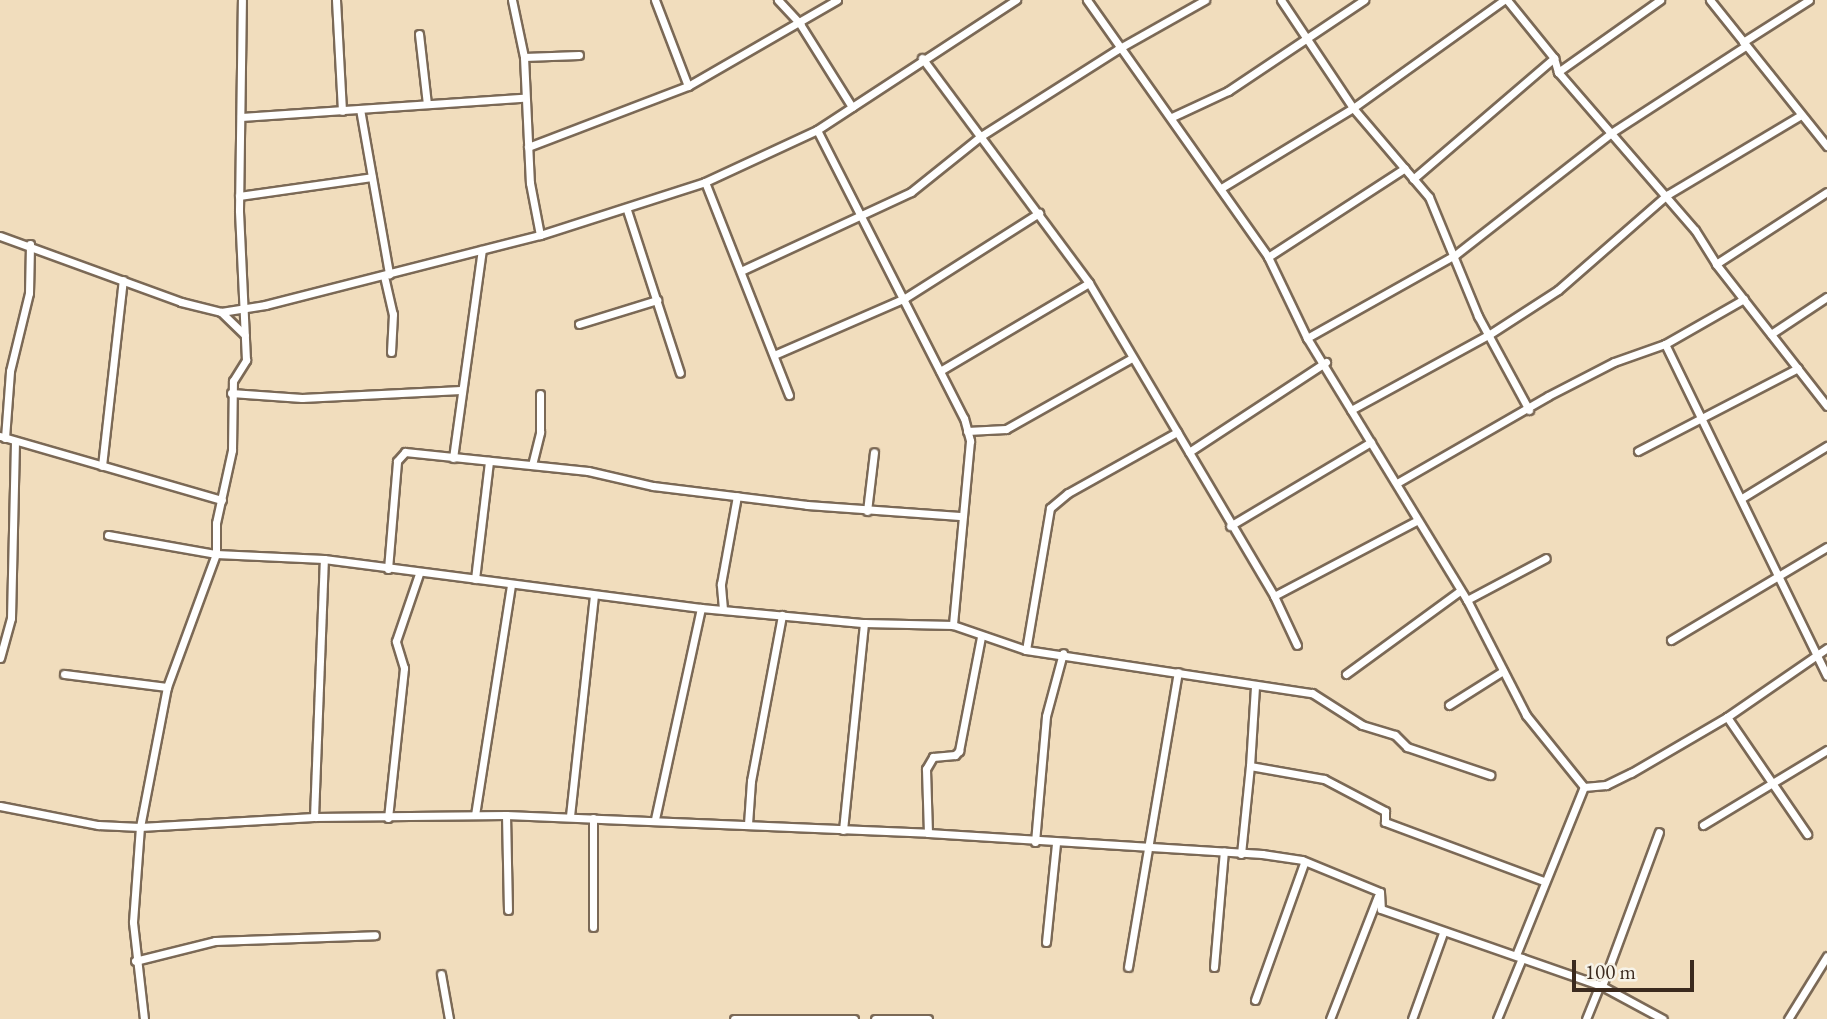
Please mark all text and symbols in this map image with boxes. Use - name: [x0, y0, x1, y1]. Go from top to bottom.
- scale bar: [1575, 946, 1698, 990]
- text: 100 m: [1585, 958, 1636, 985]

